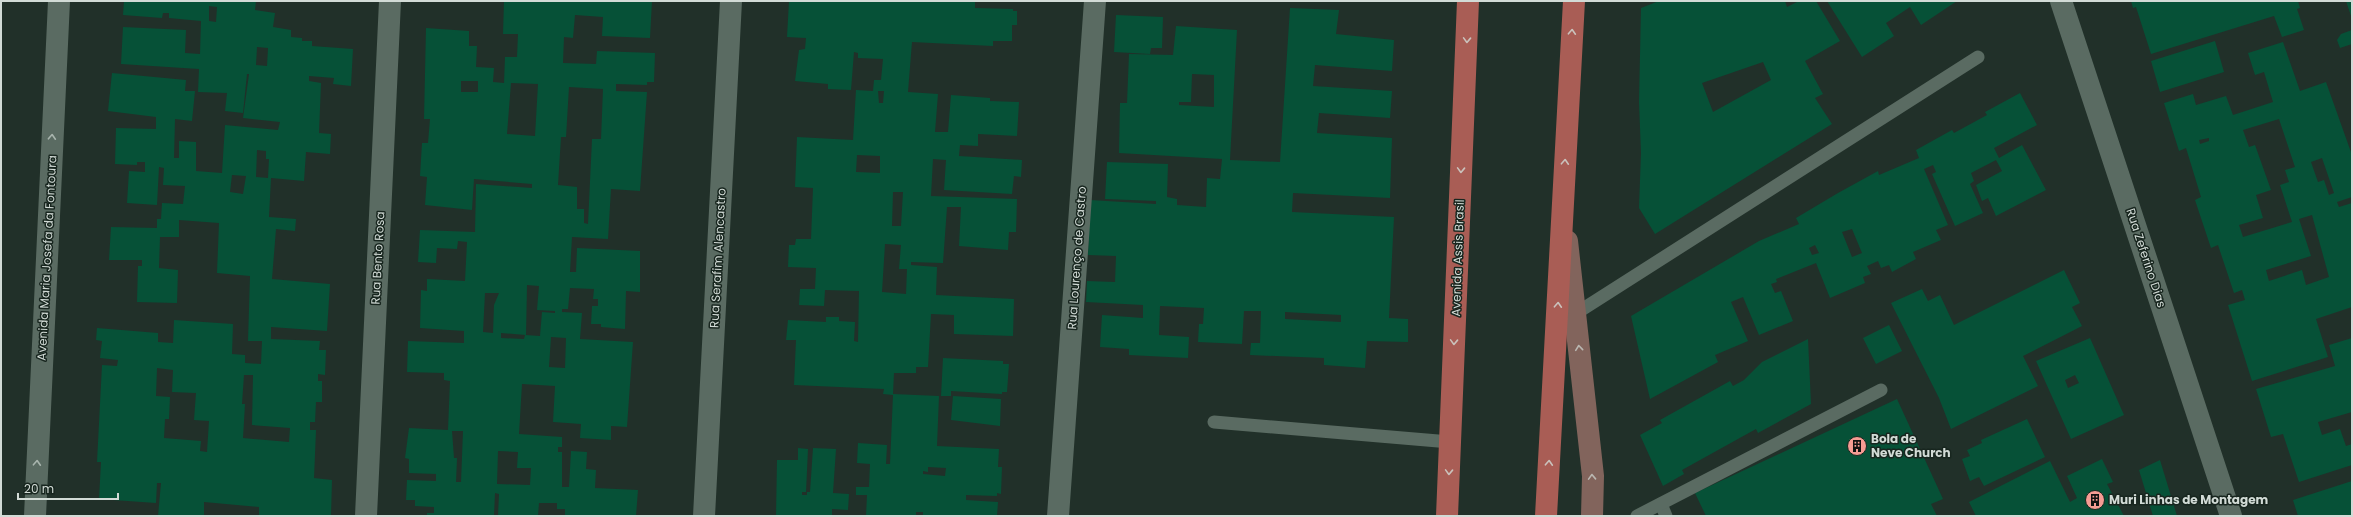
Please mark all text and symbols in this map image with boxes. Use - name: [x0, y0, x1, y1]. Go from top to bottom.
- one-way arrow: [1568, 29, 1577, 35]
- one-way arrow: [1462, 37, 1471, 43]
- one-way arrow: [48, 134, 57, 140]
- street label: Avenida Maria Josefa da Fontoura: [33, 155, 60, 361]
- one-way arrow: [1561, 159, 1570, 165]
- one-way arrow: [1457, 167, 1466, 173]
- street label: Rua Lourenço de Castro: [1063, 185, 1090, 330]
- street label: Rua Serafim Alencastro: [705, 187, 730, 328]
- street label: Avenida Assis Brasil: [1447, 199, 1468, 317]
- street label: Rua Zeferino Dias: [2122, 206, 2171, 310]
- street label: Rua Bento Rosa: [367, 211, 388, 305]
- one-way arrow: [1553, 302, 1562, 308]
- one-way arrow: [1450, 339, 1458, 345]
- one-way arrow: [1575, 345, 1584, 351]
- place label: Bola de Neve Church: [1871, 430, 1951, 461]
- building icon: Bola de Neve Church: [1846, 435, 1868, 457]
- one-way arrow: [33, 460, 41, 466]
- one-way arrow: [1545, 460, 1554, 466]
- one-way arrow: [1445, 469, 1453, 475]
- one-way arrow: [1588, 474, 1596, 480]
- scale bar: [18, 475, 118, 501]
- text: 20 m: [24, 480, 54, 497]
- building icon: Muri Linhas de Montagem: [2084, 489, 2106, 511]
- place label: Muri Linhas de Montagem: [2109, 491, 2269, 508]

